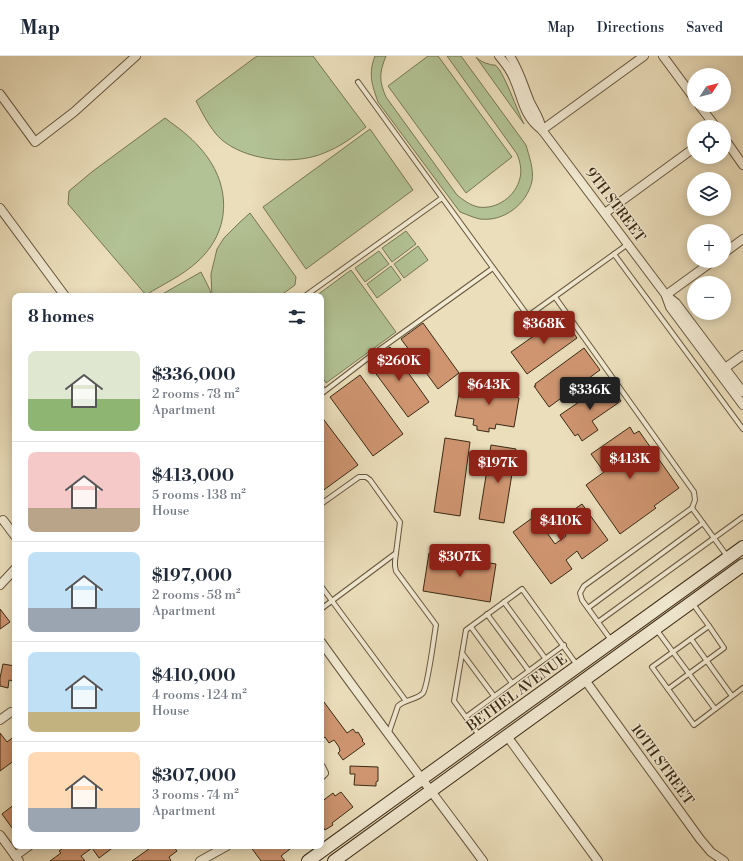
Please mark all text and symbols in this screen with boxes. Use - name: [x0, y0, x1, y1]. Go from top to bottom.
- text: Map: [20, 16, 60, 40]
- text: Map: [547, 19, 575, 37]
- text: Directions: [597, 19, 664, 37]
- text: Saved: [686, 19, 723, 37]
- north arrow: [687, 68, 731, 112]
- map controls: [687, 68, 731, 320]
- button: locate: [687, 120, 731, 164]
- street label: 9TH STREET: [581, 164, 649, 246]
- button: layers: [687, 172, 731, 216]
- button: +: [687, 224, 731, 268]
- button: −: [687, 276, 731, 320]
- text: 8 homes: [28, 306, 94, 328]
- icon: filters: [286, 306, 308, 328]
- pin: $368K: [516, 311, 572, 345]
- text: $368K: [523, 316, 565, 332]
- pin: $260K: [371, 348, 427, 382]
- text: $260K: [377, 353, 421, 369]
- text: $336,000: [152, 364, 236, 386]
- icon: home: [60, 367, 108, 415]
- pin: $643K: [461, 372, 517, 406]
- text: $643K: [467, 377, 511, 393]
- pin: $336K: [562, 377, 618, 411]
- text: $336K: [569, 382, 611, 398]
- text: 2 rooms · 78 m²: [152, 386, 240, 402]
- text: Apartment: [152, 402, 216, 418]
- pin: $413K: [602, 446, 658, 480]
- pin: $197K: [470, 450, 526, 484]
- text: $413K: [610, 451, 650, 467]
- text: $197K: [478, 455, 518, 471]
- text: $413,000: [152, 465, 234, 487]
- icon: home: [60, 468, 108, 516]
- text: 5 rooms · 138 m²: [152, 487, 246, 503]
- text: House: [152, 503, 189, 519]
- pin: $410K: [533, 508, 589, 542]
- text: $410K: [540, 513, 582, 529]
- pin: $307K: [432, 544, 488, 578]
- text: $307K: [438, 549, 482, 565]
- text: $197,000: [152, 565, 232, 587]
- icon: home: [60, 568, 108, 616]
- text: 2 rooms · 58 m²: [152, 587, 241, 603]
- text: Apartment: [152, 603, 216, 619]
- street label: BETHEL AVENUE: [462, 650, 571, 736]
- text: $410,000: [152, 665, 236, 687]
- icon: home: [60, 668, 108, 716]
- text: 4 rooms · 124 m²: [152, 687, 247, 703]
- text: House: [152, 703, 189, 719]
- street label: 10TH STREET: [627, 721, 697, 809]
- text: $307,000: [152, 765, 236, 787]
- icon: home: [60, 768, 108, 816]
- text: 3 rooms · 74 m²: [152, 787, 239, 803]
- text: Apartment: [152, 803, 216, 819]

